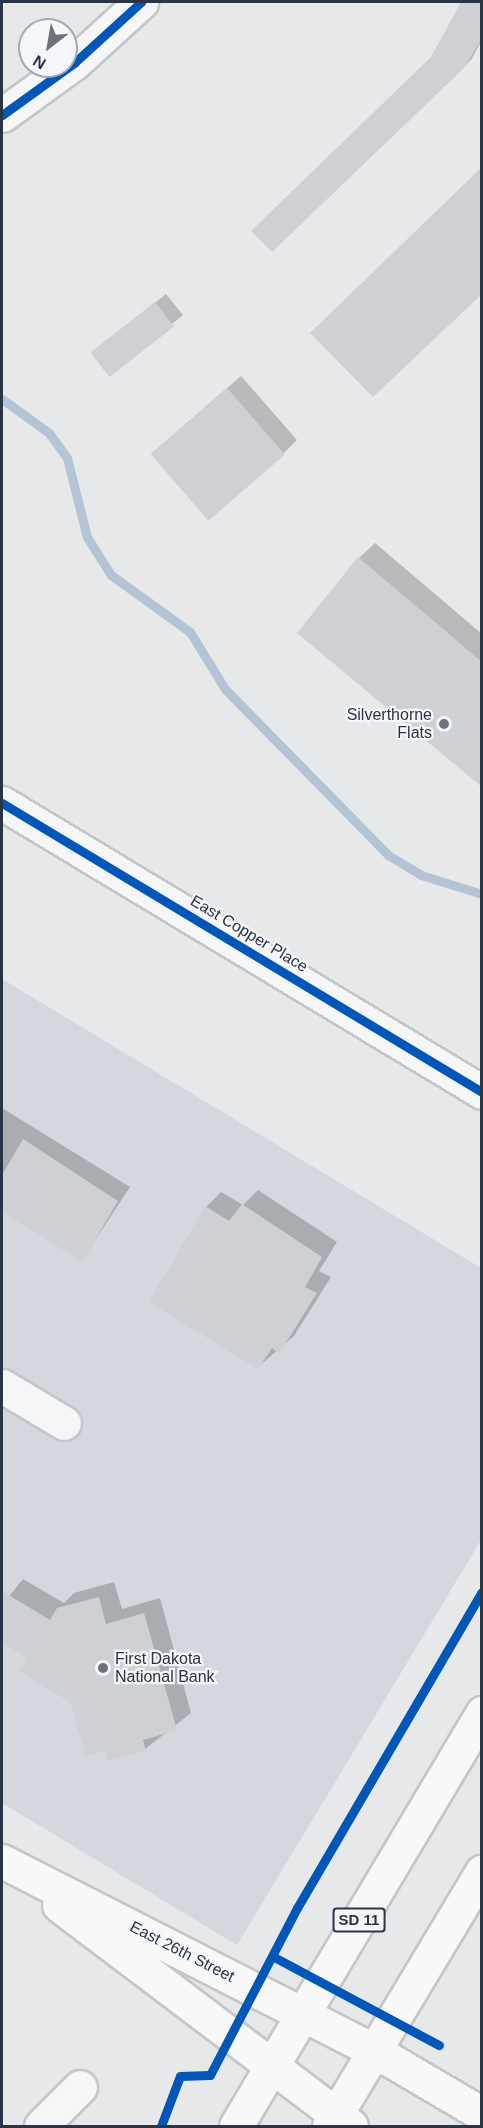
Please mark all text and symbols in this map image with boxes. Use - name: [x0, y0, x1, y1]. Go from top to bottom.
- north arrow: [18, 18, 78, 78]
- text: N: [30, 52, 49, 72]
- place label: Silverthorne Flats: [347, 705, 432, 743]
- marker: Silverthorne Flats: [437, 717, 451, 731]
- street label: East Copper Place: [187, 891, 311, 977]
- place label: First Dakota National Bank: [115, 1649, 215, 1687]
- marker: First Dakota National Bank: [96, 1661, 110, 1675]
- road number: SD 11: [332, 1908, 386, 1932]
- street label: East 26th Street: [127, 1917, 237, 1987]

